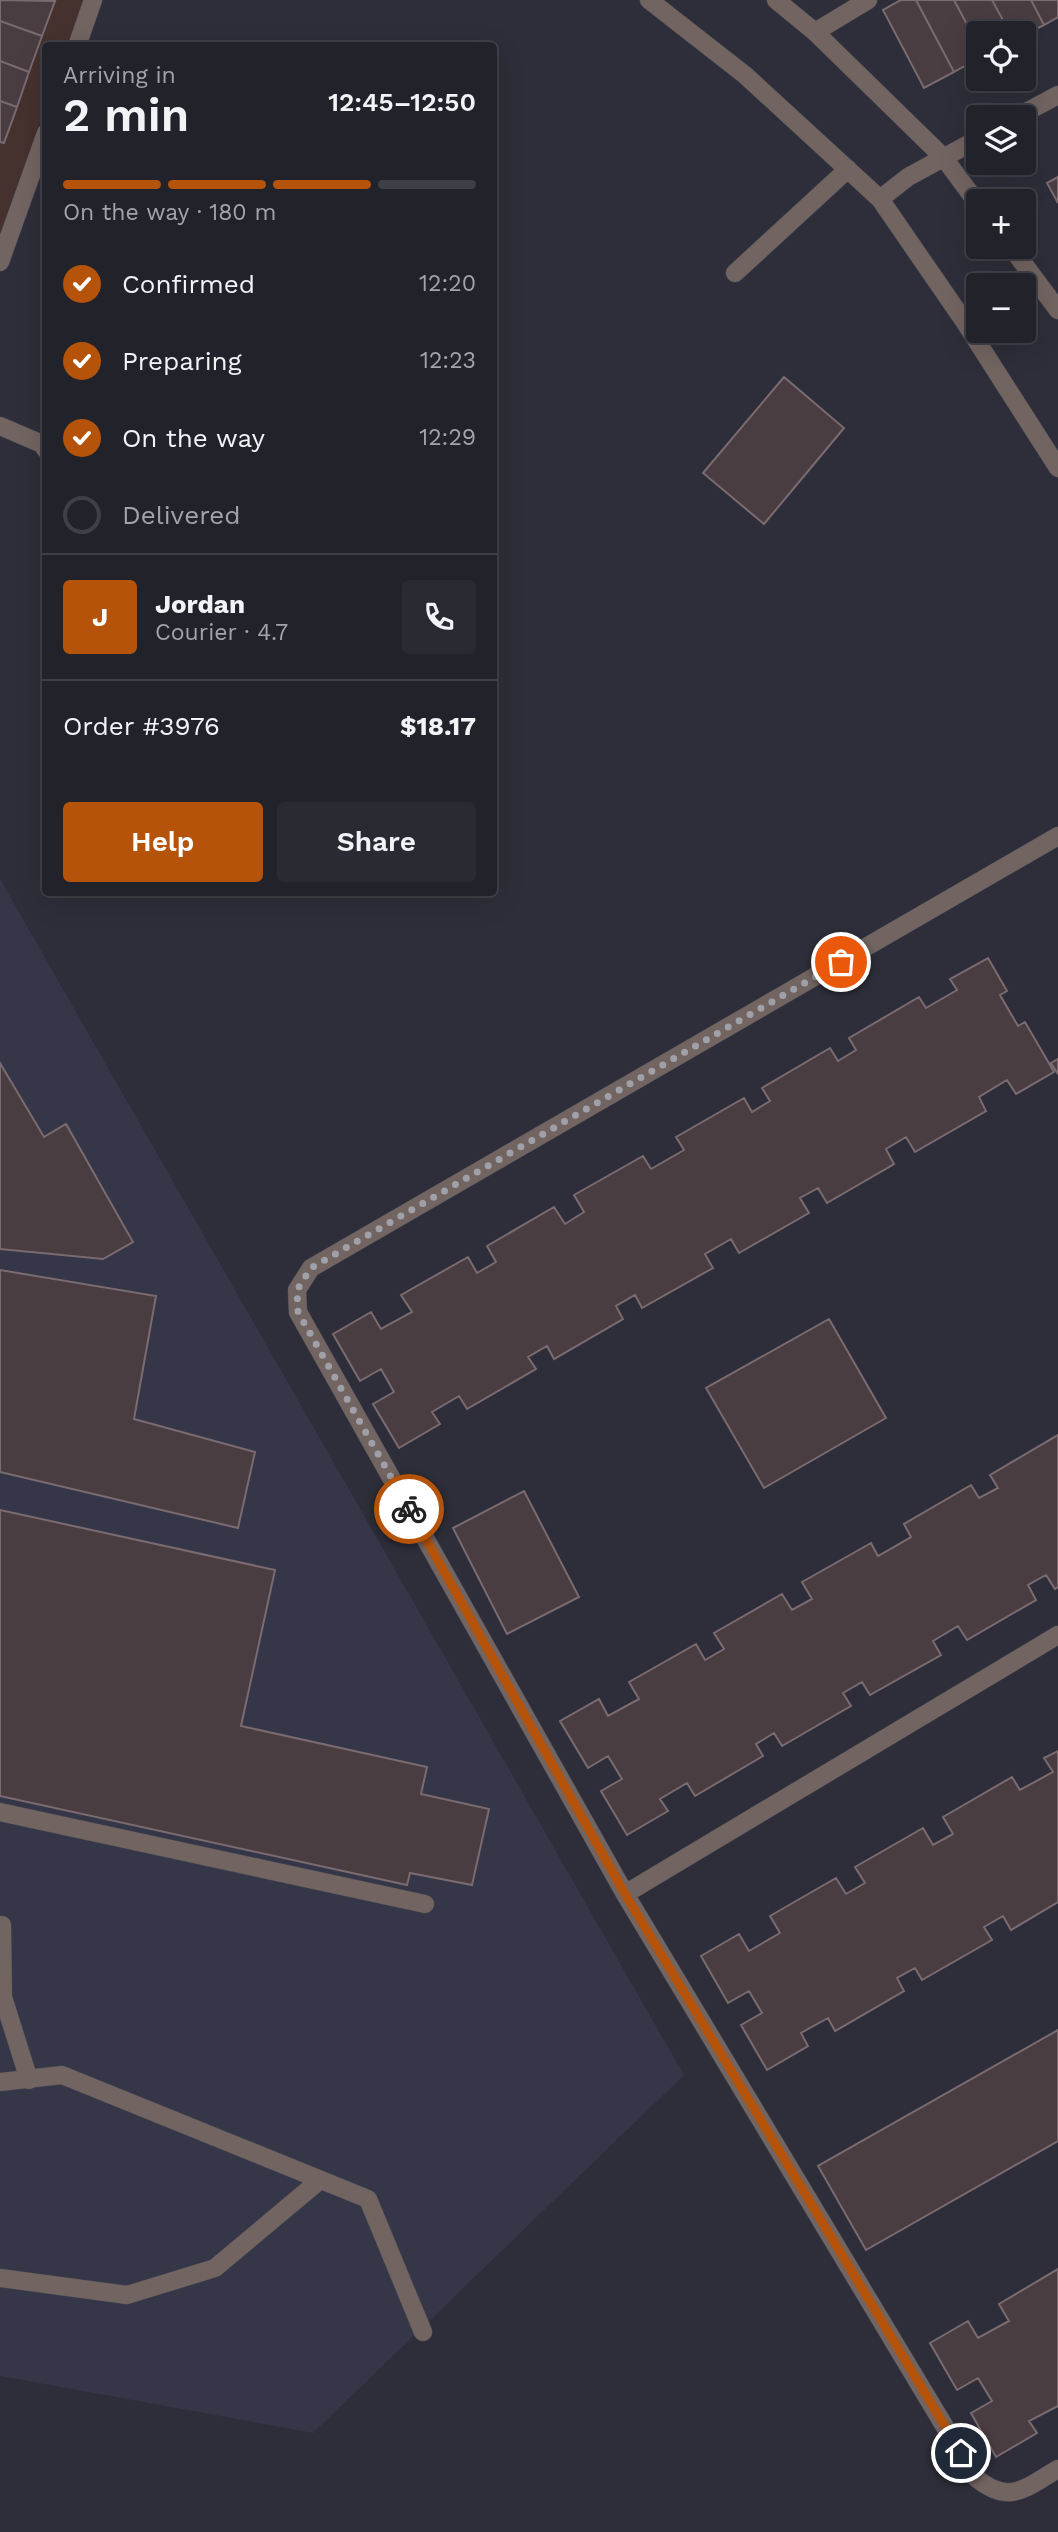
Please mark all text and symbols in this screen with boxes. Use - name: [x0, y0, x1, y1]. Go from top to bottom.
- map controls: [966, 21, 1036, 343]
- button: locate: [966, 21, 1036, 91]
- text: Arriving in: [63, 62, 176, 89]
- text: 12:45–12:50: [328, 87, 476, 117]
- text: 2 min: [63, 88, 189, 142]
- button: layers: [966, 105, 1036, 175]
- button: +: [966, 189, 1036, 259]
- text: On the way · 180 m: [63, 199, 276, 226]
- icon: check: [63, 265, 101, 303]
- text: Confirmed: [122, 269, 255, 299]
- text: 12:20: [419, 270, 476, 297]
- button: −: [966, 273, 1036, 343]
- icon: check: [63, 342, 101, 380]
- text: Preparing: [122, 346, 242, 376]
- text: 12:23: [420, 347, 476, 374]
- icon: check: [63, 419, 101, 457]
- text: On the way: [122, 423, 265, 453]
- text: 12:29: [419, 424, 476, 451]
- text: Delivered: [122, 500, 241, 530]
- button: phone: [402, 580, 476, 654]
- text: Jordan: [155, 589, 245, 619]
- text: J: [92, 602, 108, 632]
- text: Courier · 4.7: [155, 619, 288, 646]
- text: Order #3976: [63, 711, 220, 741]
- text: $18.17: [400, 711, 476, 741]
- button: Help: [63, 802, 263, 882]
- button: Share: [277, 802, 476, 882]
- pin: [811, 932, 871, 992]
- icon: bag: [822, 943, 860, 981]
- courier: [374, 1474, 444, 1544]
- icon: bike: [390, 1490, 428, 1528]
- pin: [931, 2423, 991, 2483]
- icon: home: [942, 2434, 980, 2472]

